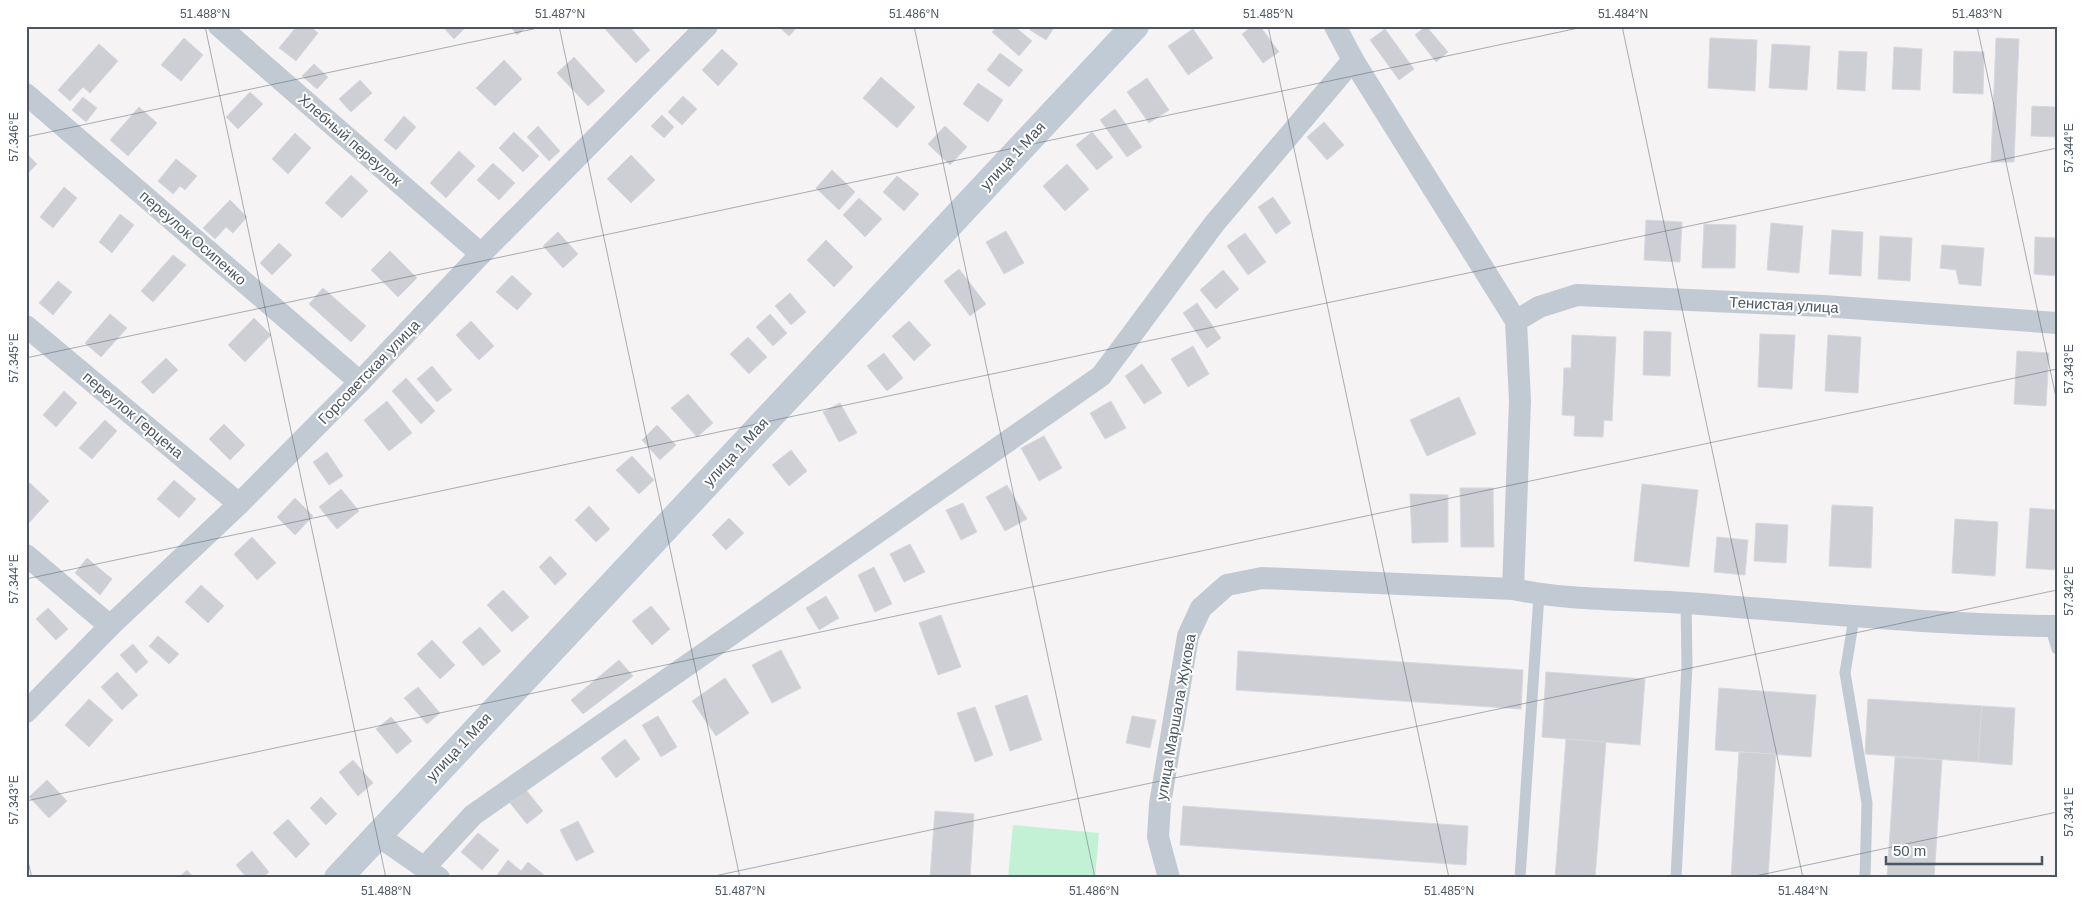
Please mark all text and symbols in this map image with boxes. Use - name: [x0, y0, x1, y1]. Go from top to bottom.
- text: 51.488°N: [180, 7, 230, 21]
- text: 51.487°N: [535, 7, 585, 21]
- text: 51.486°N: [889, 7, 939, 21]
- text: 51.485°N: [1243, 7, 1293, 21]
- text: 51.484°N: [1598, 7, 1648, 21]
- text: 51.483°N: [1952, 7, 2002, 21]
- street label: Хлебный переулок: [295, 90, 406, 189]
- text: 57.346°E: [7, 112, 21, 162]
- street label: улица 1 Мая: [977, 118, 1049, 193]
- text: 57.344°E: [2062, 123, 2076, 173]
- street label: переулок Осипенко: [137, 187, 250, 288]
- street label: Тенистая улица: [1729, 293, 1840, 316]
- street label: Горсоветская улица: [314, 315, 423, 427]
- text: 57.345°E: [7, 333, 21, 383]
- text: 57.343°E: [2062, 344, 2076, 394]
- street label: переулок Герцена: [80, 368, 187, 462]
- street label: улица 1 Мая: [700, 414, 772, 489]
- text: 57.344°E: [7, 554, 21, 604]
- text: 57.342°E: [2062, 566, 2076, 616]
- street label: улица Маршала Жукова: [1152, 632, 1199, 802]
- street label: улица 1 Мая: [423, 709, 495, 784]
- text: 57.343°E: [7, 775, 21, 825]
- text: 57.341°E: [2062, 787, 2076, 837]
- scale bar: [1886, 834, 2042, 866]
- text: 50 m: [1893, 842, 1926, 859]
- text: 51.488°N: [361, 884, 411, 898]
- text: 51.487°N: [715, 884, 765, 898]
- text: 51.486°N: [1069, 884, 1119, 898]
- text: 51.485°N: [1424, 884, 1474, 898]
- text: 51.484°N: [1778, 884, 1828, 898]

